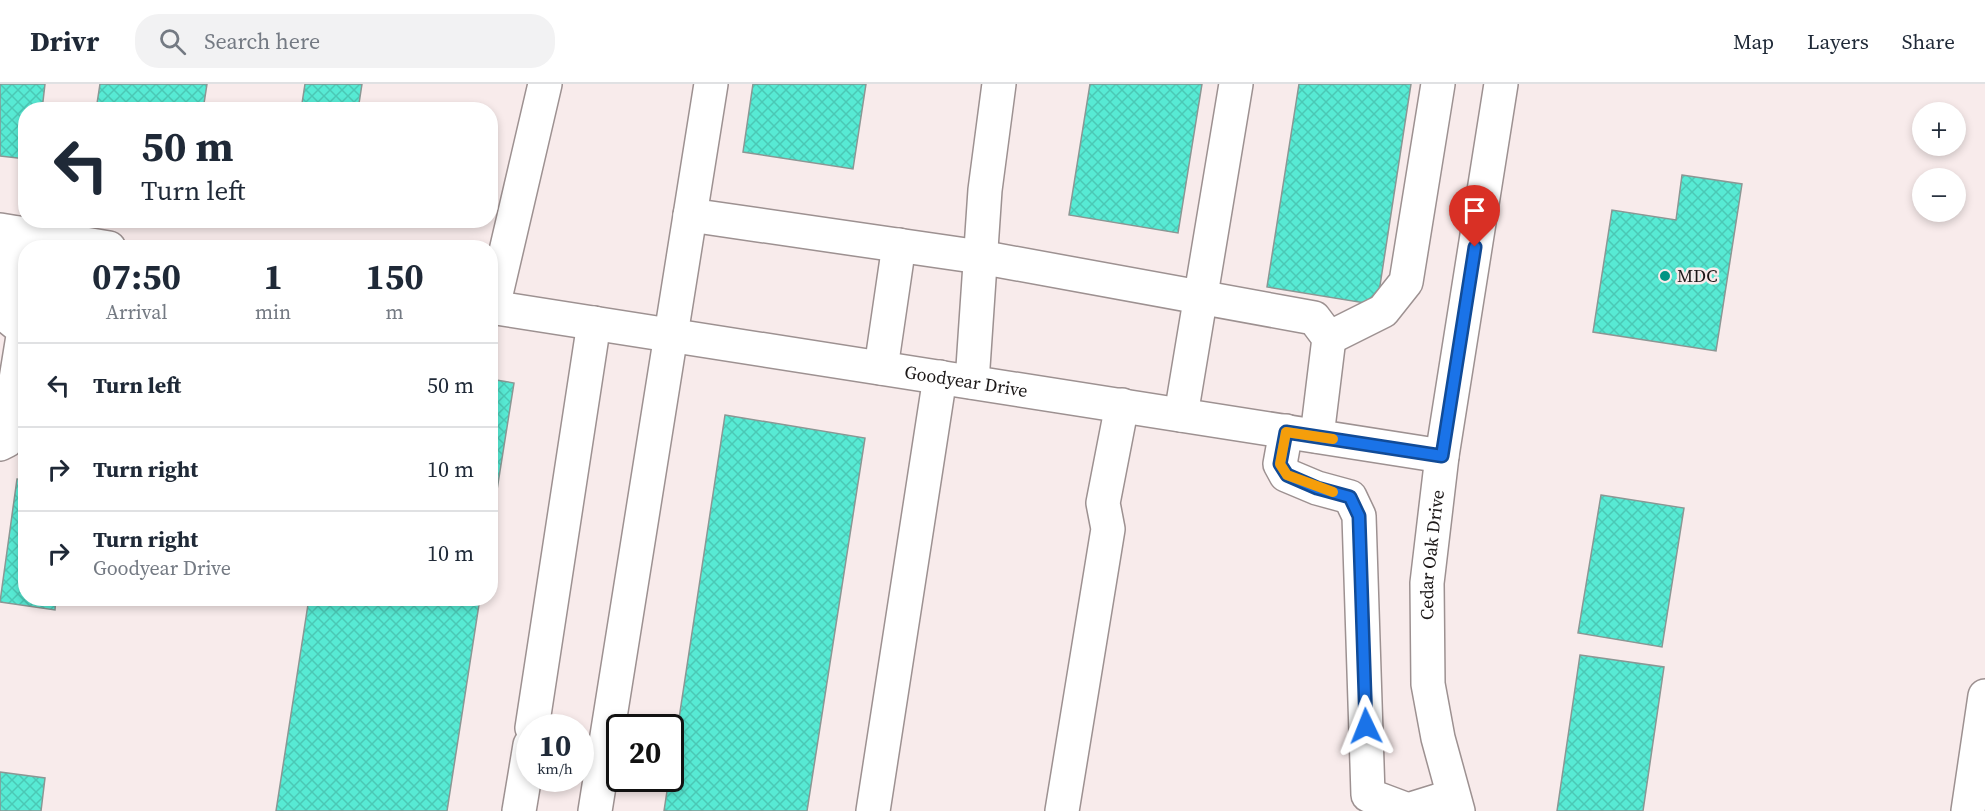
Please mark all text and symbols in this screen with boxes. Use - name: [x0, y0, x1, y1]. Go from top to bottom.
- search box: [135, 14, 555, 68]
- text: Drivr: [30, 22, 99, 60]
- icon: search: [156, 25, 189, 58]
- text: Search here: [204, 26, 320, 56]
- text: Map: [1733, 27, 1774, 56]
- text: Layers: [1807, 27, 1869, 56]
- text: Share: [1902, 27, 1955, 56]
- map controls: [1912, 102, 1966, 222]
- button: +: [1912, 102, 1966, 156]
- text: 50 m: [141, 117, 234, 175]
- icon: left: [42, 126, 120, 204]
- button: −: [1912, 168, 1966, 222]
- text: Turn left: [141, 172, 245, 209]
- pin: [1449, 185, 1500, 247]
- icon: arrive: [1458, 194, 1491, 227]
- text: 07:50: [92, 252, 181, 301]
- text: 1: [263, 252, 283, 301]
- text: 150: [365, 252, 424, 301]
- place label: MDC: [1677, 263, 1718, 288]
- marker: MDC: [1658, 269, 1672, 283]
- text: Arrival: [106, 298, 167, 326]
- text: min: [255, 298, 291, 326]
- text: m: [386, 298, 404, 326]
- street label: Goodyear Drive: [903, 359, 1030, 403]
- icon: left: [42, 369, 75, 402]
- text: Turn left: [93, 370, 181, 400]
- text: 50 m: [427, 370, 474, 400]
- icon: right: [42, 453, 75, 486]
- text: Turn right: [93, 454, 198, 484]
- text: 10 m: [427, 454, 474, 484]
- street label: Cedar Oak Drive: [1414, 488, 1450, 620]
- text: Turn right: [93, 524, 198, 554]
- icon: right: [42, 537, 75, 570]
- text: 10 m: [427, 538, 474, 568]
- text: Goodyear Drive: [93, 554, 231, 582]
- position arrow: [1334, 694, 1398, 758]
- speed limit sign: 20: [606, 714, 684, 792]
- text: 10: [539, 725, 571, 766]
- text: km/h: [537, 758, 573, 779]

